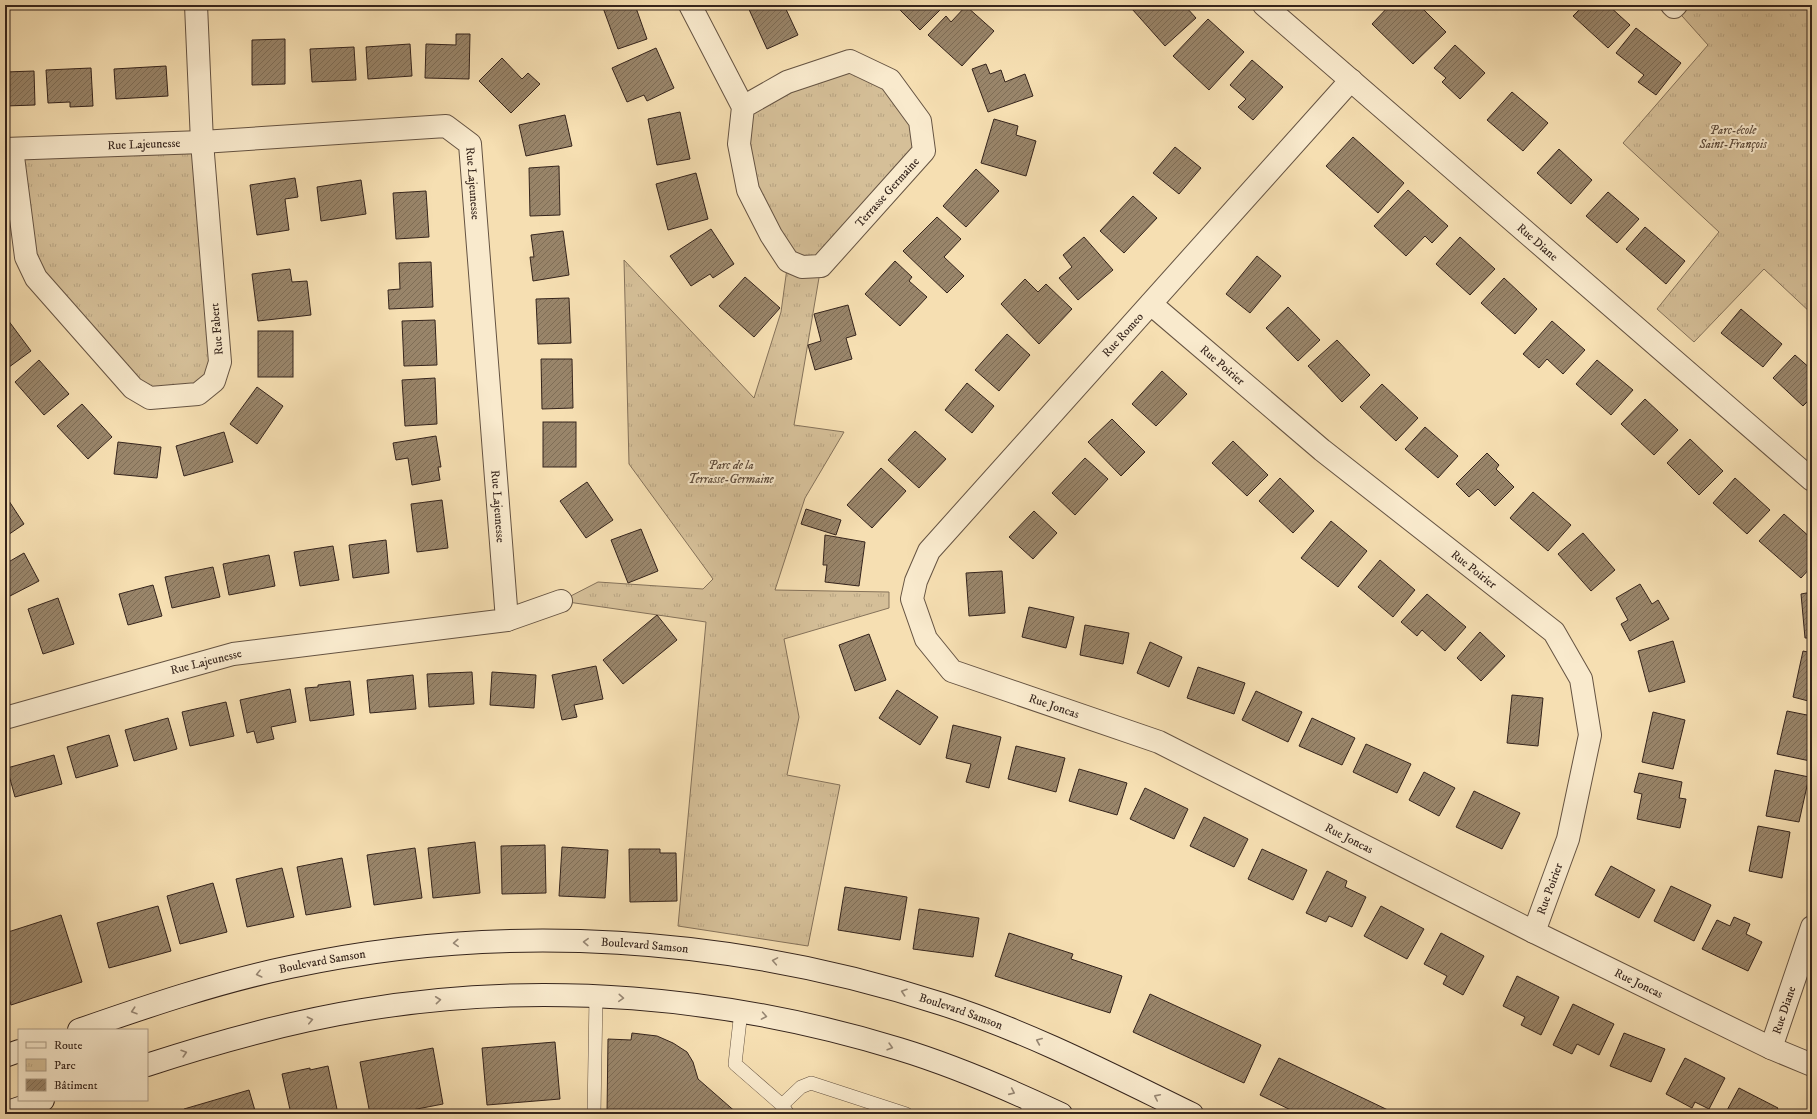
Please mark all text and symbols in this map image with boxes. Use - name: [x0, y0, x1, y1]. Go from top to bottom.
- park label: Parc-école Saint-François: [1698, 123, 1767, 152]
- street label: Rue Lajeunesse: [107, 135, 181, 153]
- street label: Rue Lajeunesse: [463, 146, 483, 220]
- street label: Terrasse Germaine: [852, 154, 922, 230]
- street label: Rue Diane: [1514, 220, 1561, 264]
- street label: Rue Fabert: [207, 302, 227, 356]
- street label: Rue Romeo: [1099, 309, 1147, 360]
- street label: Rue Poirier: [1197, 342, 1248, 389]
- park label: Parc de la Terrasse-Germaine: [688, 458, 775, 487]
- street label: Rue Lajeunesse: [488, 469, 508, 543]
- street label: Rue Poirier: [1448, 547, 1500, 592]
- street label: Rue Lajeunesse: [169, 646, 243, 678]
- street label: Rue Joncas: [1027, 690, 1081, 722]
- street label: Rue Joncas: [1322, 820, 1376, 857]
- street label: Rue Poirier: [1534, 861, 1566, 917]
- street label: Boulevard Samson: [601, 934, 690, 956]
- one-way arrow: [583, 937, 589, 946]
- one-way arrow: [453, 938, 459, 947]
- street label: Boulevard Samson: [277, 946, 367, 977]
- one-way arrow: [772, 957, 778, 966]
- street label: Rue Joncas: [1612, 965, 1666, 1001]
- one-way arrow: [256, 969, 263, 978]
- street label: Rue Diane: [1769, 984, 1799, 1036]
- one-way arrow: [901, 988, 908, 997]
- street label: Boulevard Samson: [917, 990, 1006, 1033]
- one-way arrow: [618, 994, 624, 1003]
- one-way arrow: [435, 996, 441, 1005]
- one-way arrow: [131, 1006, 138, 1014]
- one-way arrow: [761, 1011, 767, 1019]
- one-way arrow: [307, 1016, 313, 1024]
- legend: [18, 1029, 148, 1101]
- text: Route: [54, 1038, 82, 1053]
- one-way arrow: [1036, 1038, 1043, 1046]
- one-way arrow: [887, 1042, 894, 1050]
- one-way arrow: [180, 1049, 187, 1058]
- text: Parc: [54, 1058, 76, 1073]
- text: Bâtiment: [54, 1078, 98, 1093]
- one-way arrow: [1008, 1087, 1015, 1095]
- one-way arrow: [1153, 1094, 1161, 1102]

